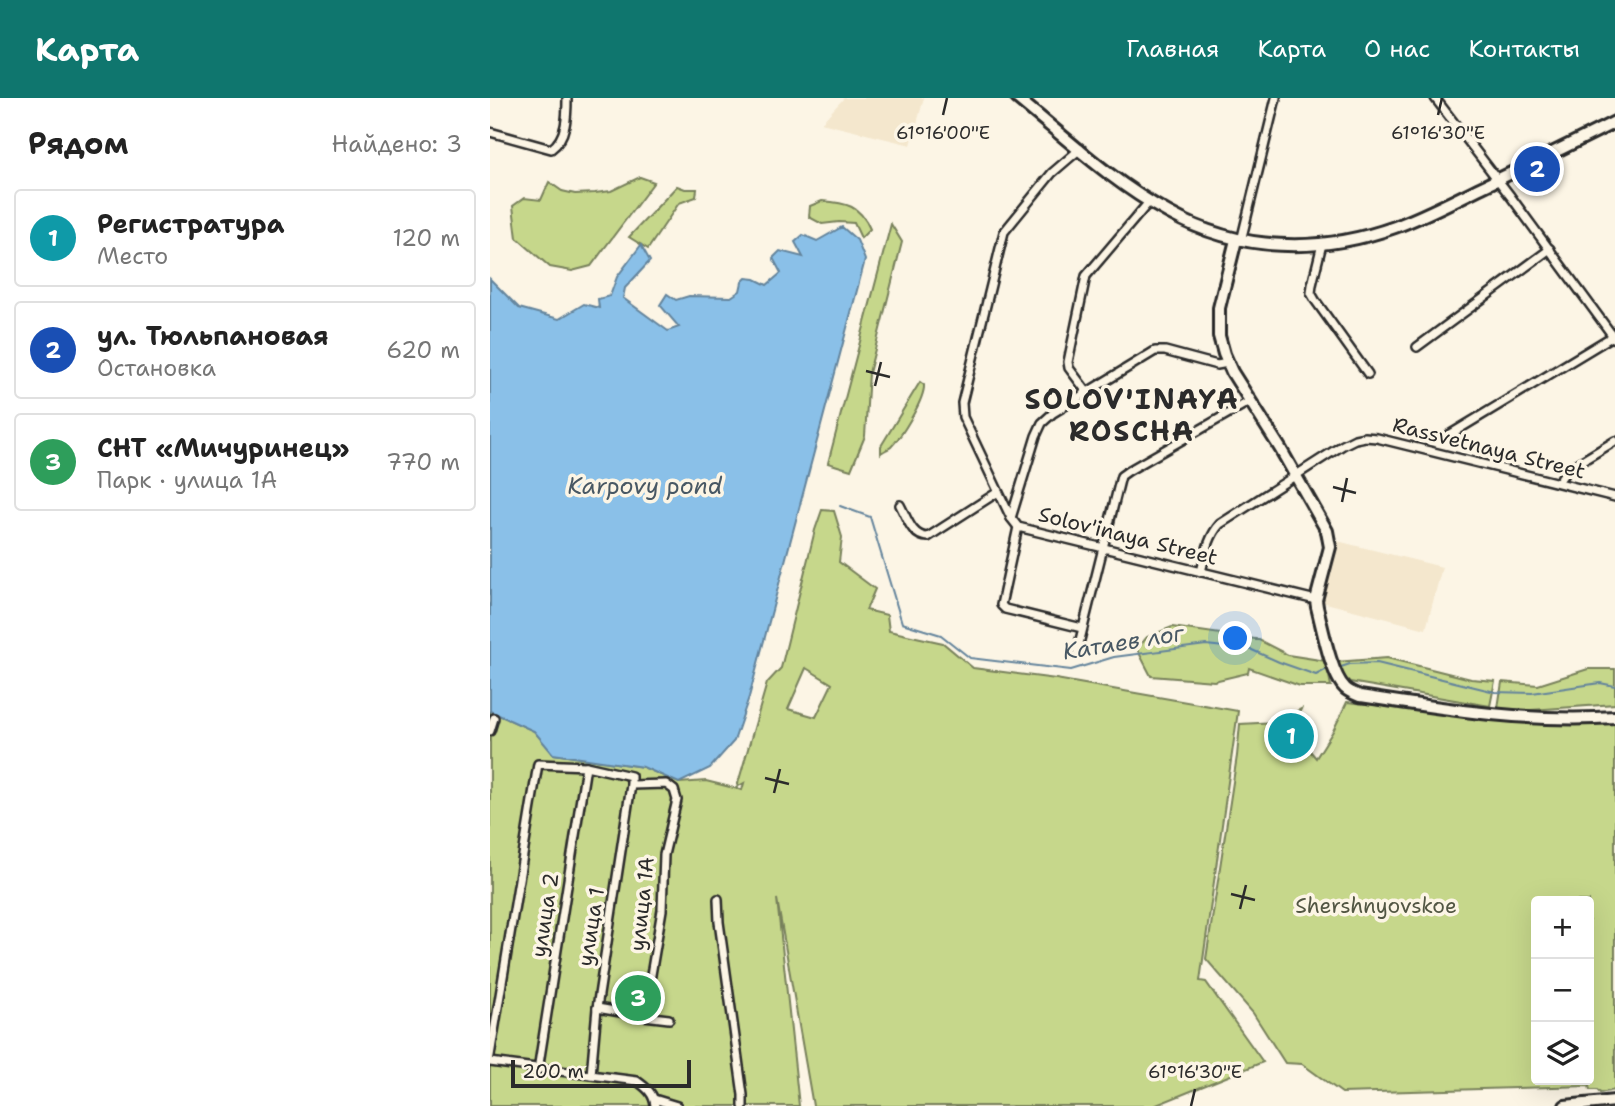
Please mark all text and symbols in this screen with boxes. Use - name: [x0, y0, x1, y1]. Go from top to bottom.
- text: Карта: [35, 27, 139, 72]
- text: Главная: [1126, 33, 1219, 65]
- text: Карта: [1257, 33, 1326, 65]
- text: О нас: [1364, 33, 1430, 65]
- text: Контакты: [1468, 33, 1580, 65]
- text: 61°16'00"E: [896, 121, 990, 145]
- text: 61°16'30"E: [1391, 121, 1485, 145]
- text: Рядом: [28, 123, 128, 164]
- text: Найдено: 3: [332, 129, 462, 159]
- pin: 2: [1514, 143, 1560, 195]
- text: Регистратура: [97, 206, 285, 241]
- text: 1: [48, 223, 58, 253]
- text: 120 m: [392, 223, 460, 253]
- text: Место: [97, 241, 168, 271]
- text: ул. Тюльпановая: [97, 318, 329, 353]
- text: 2: [45, 335, 61, 365]
- text: 620 m: [386, 335, 460, 365]
- text: Остановка: [97, 353, 216, 383]
- district label: SOLOV'INAYA ROSCHA: [1024, 380, 1240, 450]
- street label: Rassvetnaya Street: [1390, 411, 1588, 485]
- text: СНТ «Мичуринец»: [97, 430, 350, 465]
- text: 3: [45, 447, 61, 477]
- text: 770 m: [386, 447, 460, 477]
- text: Парк · улица 1А: [97, 465, 277, 495]
- water label: Karpovy pond: [568, 471, 723, 501]
- street label: Solov'inaya Street: [1036, 500, 1220, 572]
- water label: Катаев лог: [1060, 617, 1187, 666]
- your location: [1218, 621, 1252, 655]
- pin: 1: [1268, 710, 1314, 762]
- street label: улица 1А: [623, 856, 661, 952]
- street label: улица 2: [525, 871, 565, 959]
- street label: улица 1: [571, 886, 611, 968]
- park label: Shershnyovskoe: [1295, 892, 1457, 920]
- map controls: [1531, 896, 1594, 1085]
- button: +: [1531, 896, 1594, 959]
- button: −: [1531, 959, 1594, 1022]
- pin: 3: [615, 972, 661, 1024]
- button: layers: [1531, 1022, 1594, 1085]
- scale bar: [511, 1057, 691, 1089]
- text: 200 m: [522, 1059, 584, 1084]
- text: 61°16'30"E: [1148, 1060, 1242, 1084]

